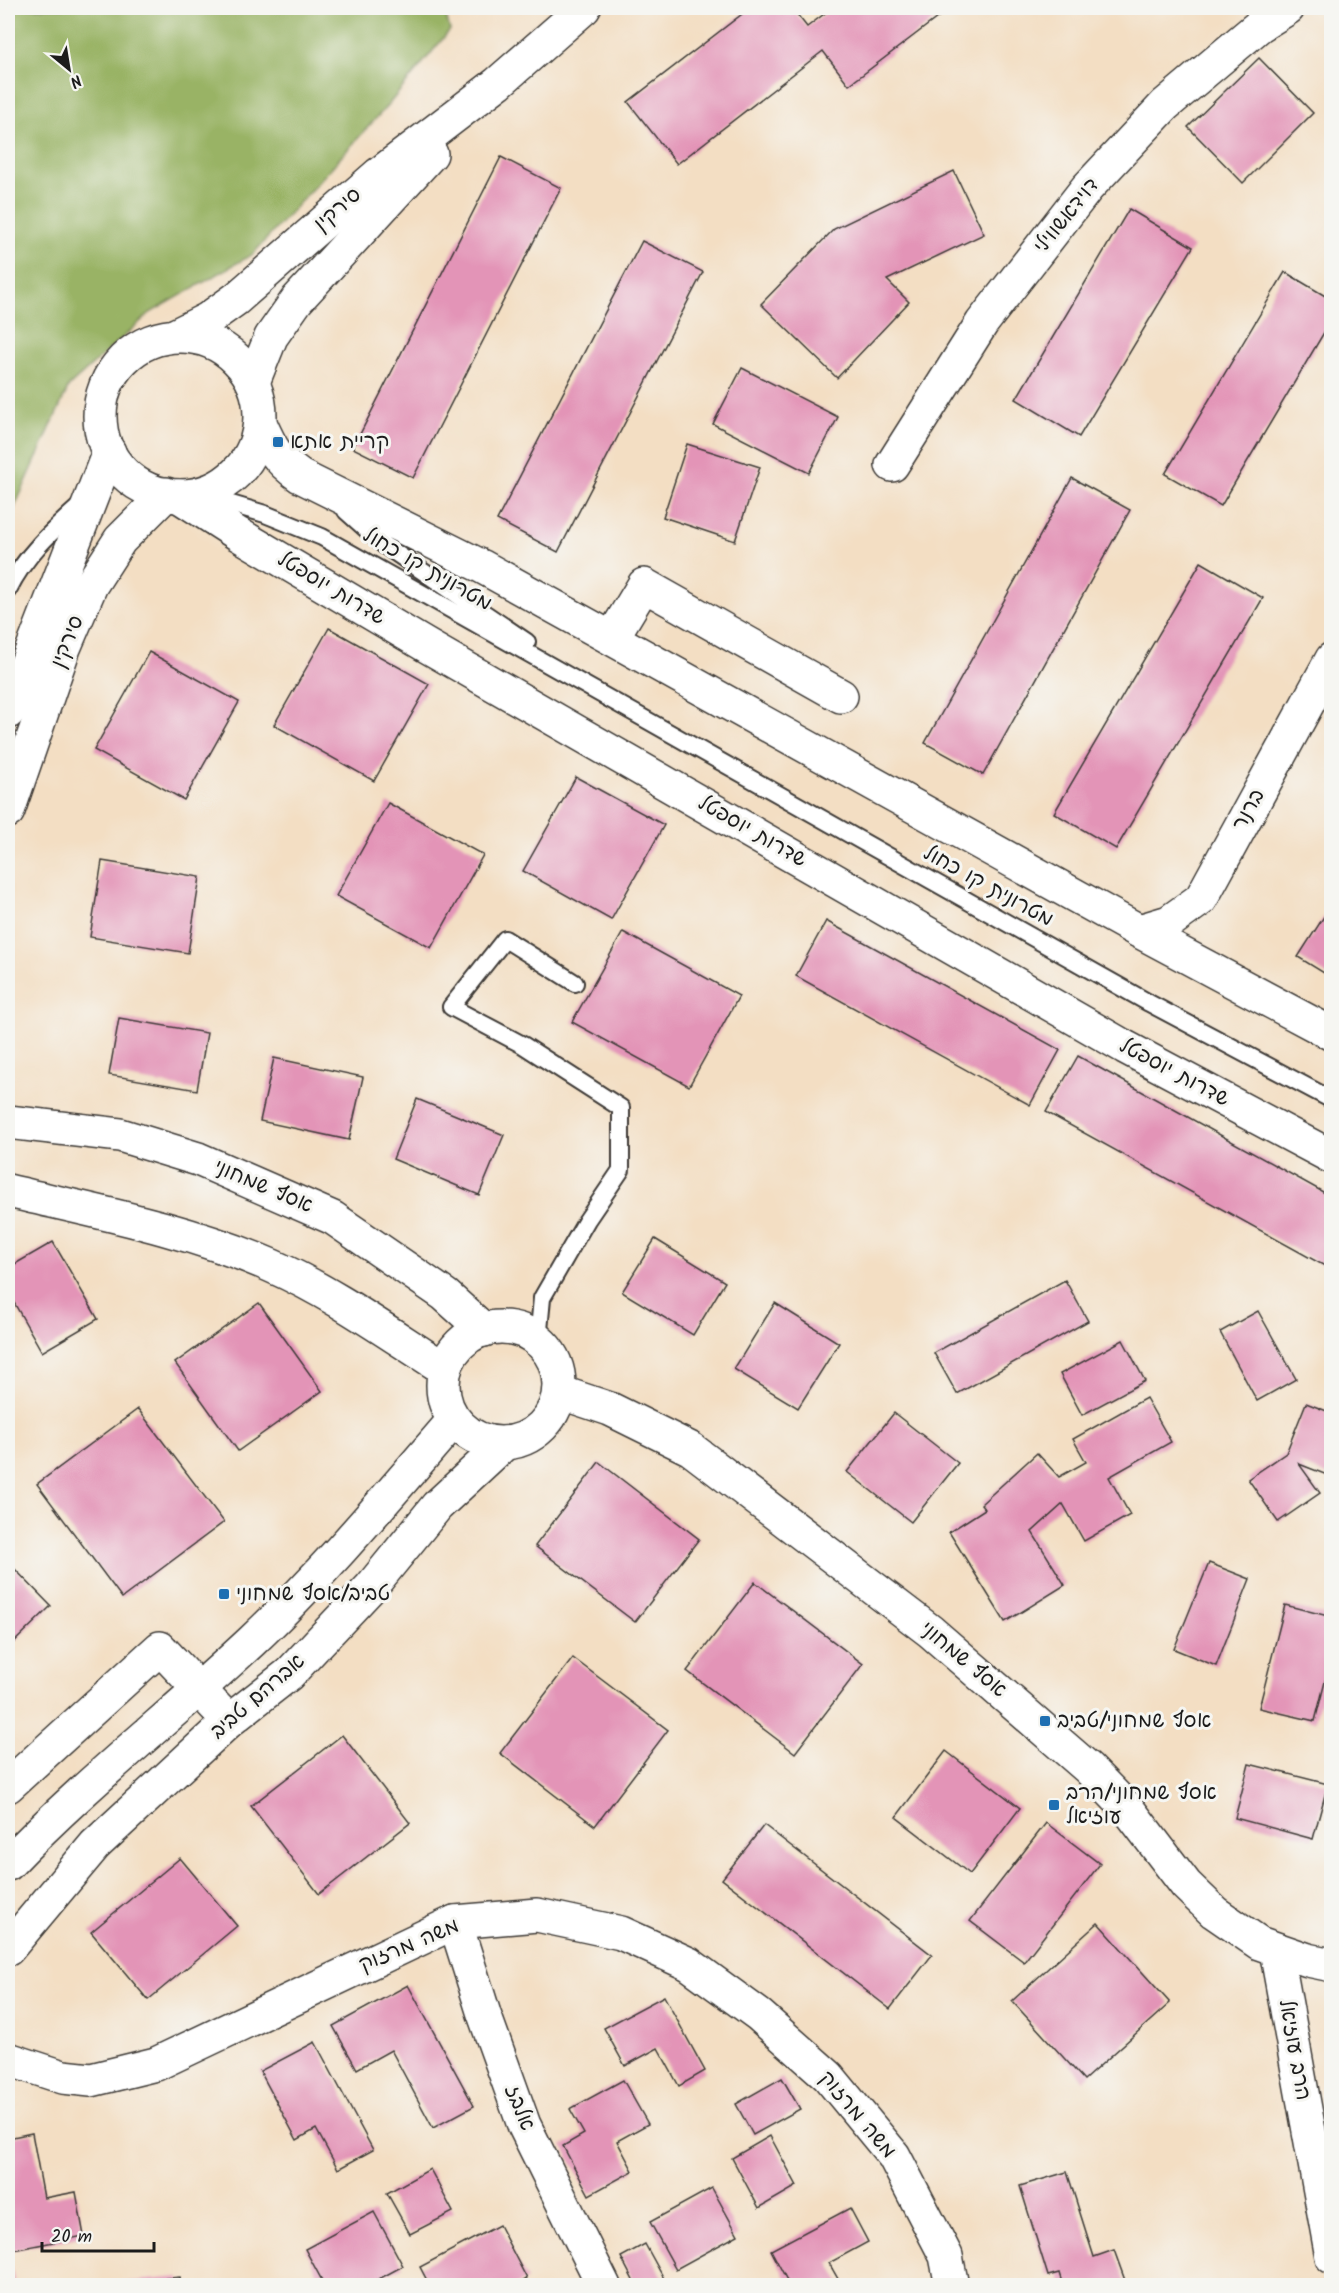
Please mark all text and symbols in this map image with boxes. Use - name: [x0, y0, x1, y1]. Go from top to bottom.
- north arrow: [39, 39, 99, 99]
- text: N: [65, 67, 86, 94]
- street label: דוידאשווילי: [1026, 171, 1108, 261]
- street label: סירקין: [307, 180, 369, 240]
- place label: קריית אתא: [290, 426, 389, 459]
- marker: קריית אתא: [271, 435, 285, 449]
- street label: מטרונית קו כחול: [356, 519, 498, 621]
- street label: שדרות יוספטל: [271, 544, 391, 634]
- street label: סירקין: [43, 611, 93, 673]
- street label: ברנר: [1224, 783, 1274, 837]
- street label: שדרות יוספטל: [691, 787, 813, 877]
- street label: מטרונית קו כחול: [917, 837, 1059, 937]
- street label: שדרות יוספטל: [1113, 1030, 1235, 1116]
- street label: אסף שמחוני: [208, 1151, 318, 1223]
- place label: טביב/אסף שמחוני: [236, 1578, 390, 1611]
- marker: טביב/אסף שמחוני: [217, 1587, 231, 1601]
- street label: אסף שמחוני: [912, 1614, 1014, 1706]
- street label: אברהם טביב: [203, 1646, 313, 1748]
- place label: אסף שמחוני/טביב: [1057, 1705, 1211, 1738]
- marker: אסף שמחוני/טביב: [1038, 1714, 1052, 1728]
- place label: אסף שמחוני/הרב עוזיאל: [1066, 1777, 1216, 1834]
- marker: אסף שמחוני/הרב עוזיאל: [1047, 1798, 1061, 1812]
- street label: משה מרזוק: [354, 1910, 464, 1982]
- street label: הרב עוזיאל: [1269, 1997, 1319, 2103]
- street label: משה מרזוק: [810, 2064, 904, 2166]
- street label: אלבז: [495, 2080, 543, 2136]
- scale bar: [42, 2215, 154, 2253]
- text: 20 m: [51, 2223, 92, 2252]

